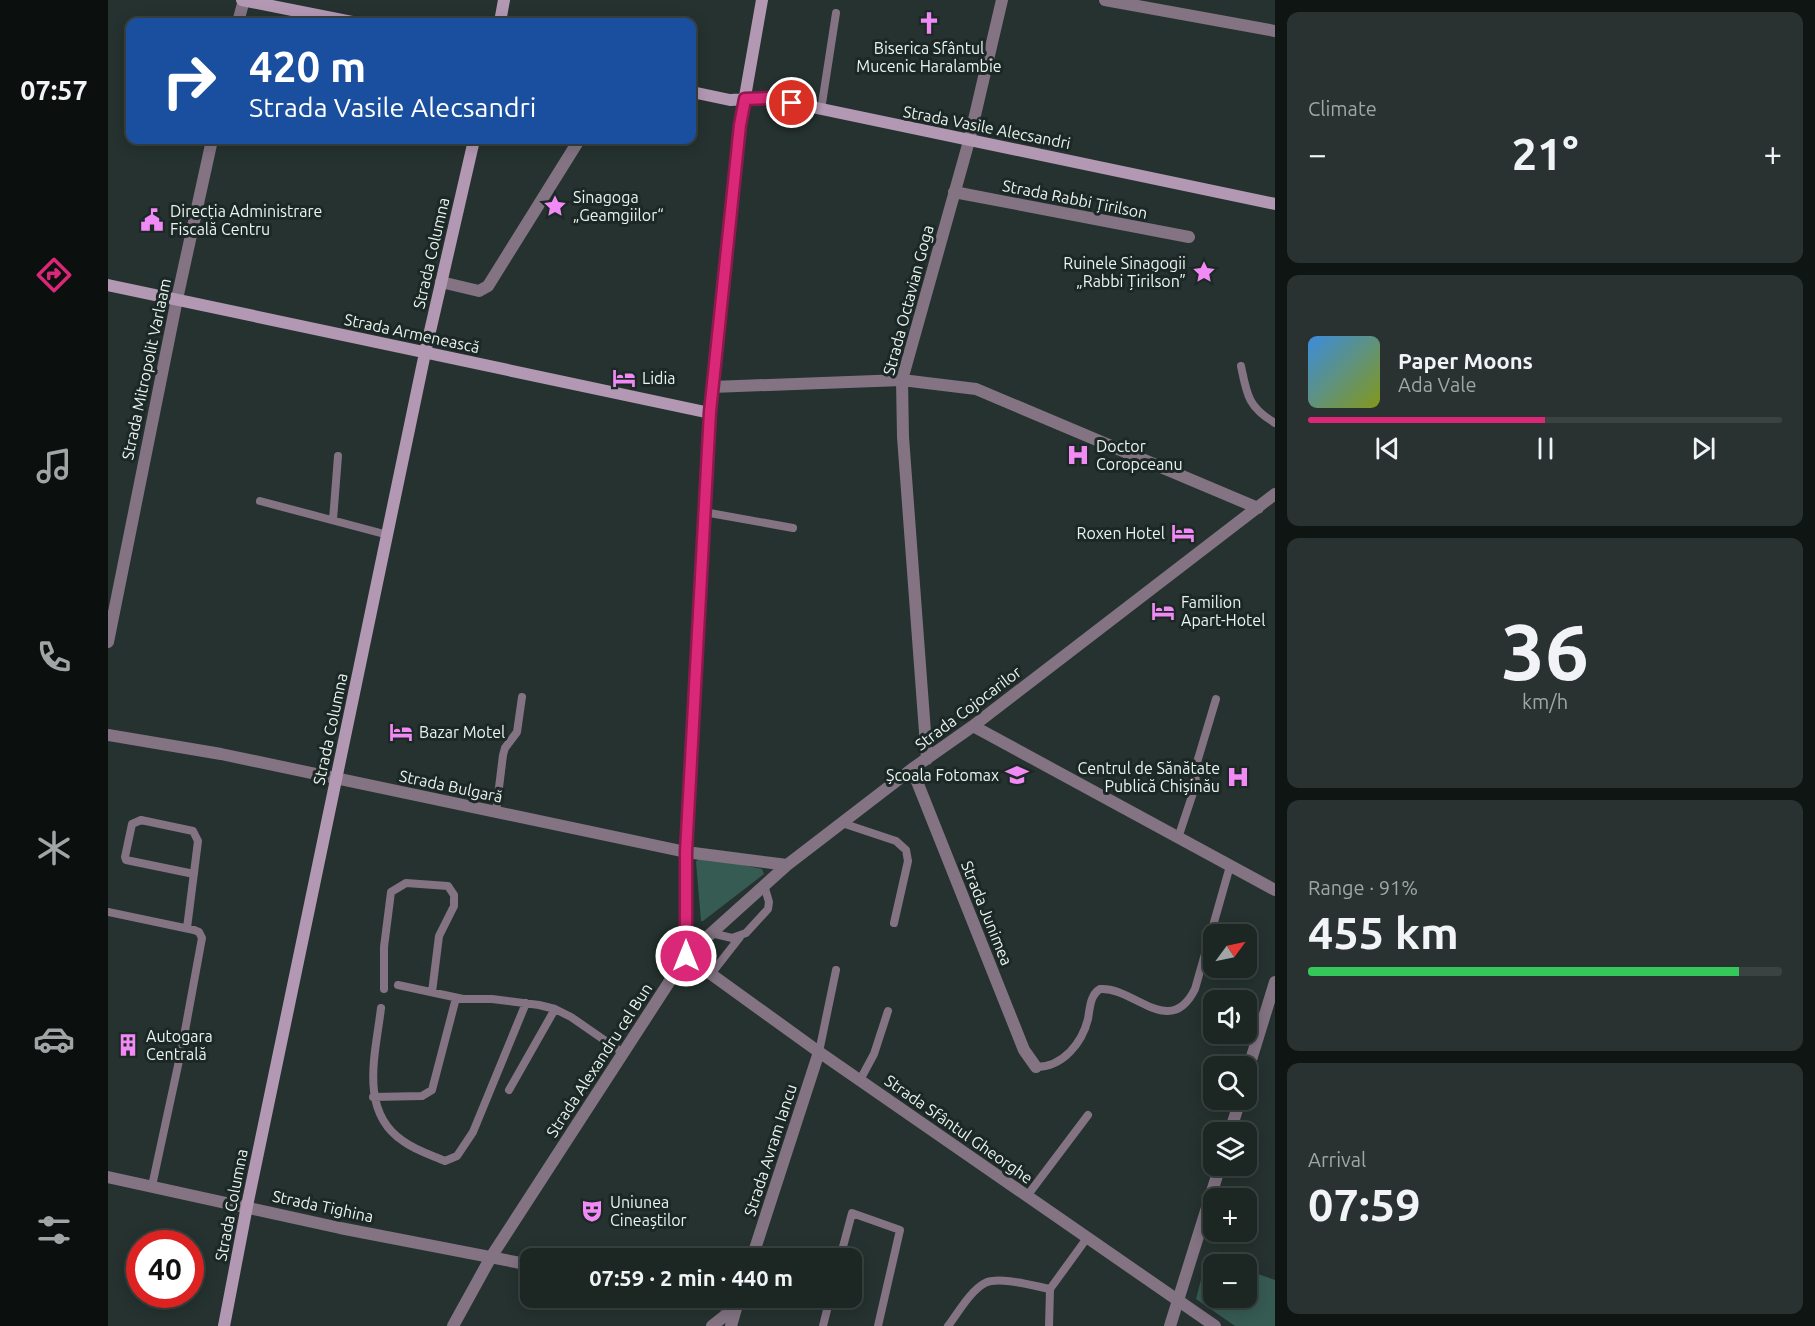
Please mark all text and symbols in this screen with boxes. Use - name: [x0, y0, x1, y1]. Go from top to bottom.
- church icon: Biserica Sfântul Mucenic Haralambie: [916, 10, 942, 36]
- place label: Biserica Sfântul Mucenic Haralambie: [856, 39, 1002, 75]
- icon: right: [150, 42, 228, 120]
- text: 420 m: [249, 43, 366, 90]
- text: 07:57: [20, 75, 88, 105]
- pin: [766, 77, 817, 128]
- icon: arrive: [775, 86, 808, 119]
- text: Strada Vasile Alecsandri: [249, 92, 536, 122]
- text: Climate: [1308, 97, 1377, 120]
- street label: Strada Vasile Alecsandri: [902, 102, 1072, 152]
- text: 21°: [1512, 128, 1578, 179]
- text: −: [1308, 135, 1327, 172]
- text: +: [1763, 135, 1782, 172]
- street label: Strada Rabbi Țirilson: [1001, 176, 1149, 222]
- place label: Sinagoga „Geamgiilor“: [573, 188, 664, 224]
- place icon: Sinagoga „Geamgiilor“: [542, 193, 568, 219]
- street label: Strada Columna: [409, 196, 453, 310]
- place label: Direcția Administrare Fiscală Centru: [170, 202, 322, 238]
- public building icon: Direcția Administrare Fiscală Centru: [139, 207, 165, 233]
- street label: Strada Octavian Goga: [879, 223, 937, 377]
- icon: directions: [33, 254, 75, 296]
- place label: Ruinele Sinagogii „Rabbi Țirilson”: [1063, 254, 1186, 290]
- place icon: Ruinele Sinagogii „Rabbi Țirilson”: [1191, 259, 1217, 285]
- street label: Strada Mitropolit Varlaam: [118, 277, 174, 461]
- street label: Strada Armenească: [343, 310, 481, 356]
- text: Paper Moons: [1398, 348, 1533, 373]
- hotel icon: Lidia: [611, 365, 637, 391]
- place label: Lidia: [642, 369, 676, 387]
- text: Ada Vale: [1398, 373, 1476, 396]
- icon: previous: [1371, 432, 1404, 465]
- icon: pause: [1529, 432, 1562, 465]
- icon: next: [1687, 432, 1720, 465]
- place label: Doctor Coropceanu: [1096, 437, 1183, 473]
- hospital icon: Doctor Coropceanu: [1065, 442, 1091, 468]
- icon: music: [33, 445, 75, 487]
- hotel icon: Roxen Hotel: [1170, 520, 1196, 546]
- place label: Roxen Hotel: [1077, 524, 1165, 542]
- place label: Familion Apart-Hotel: [1181, 593, 1265, 629]
- hotel icon: Familion Apart-Hotel: [1150, 598, 1176, 624]
- text: 36: [1501, 607, 1589, 695]
- icon: phone: [33, 636, 75, 678]
- street label: Strada Cojocarilor: [912, 662, 1024, 754]
- street label: Strada Columna: [309, 671, 351, 787]
- text: km/h: [1522, 690, 1568, 713]
- hotel icon: Bazar Motel: [388, 719, 414, 745]
- place label: Bazar Motel: [419, 723, 505, 741]
- place label: Centrul de Sănătate Publică Chișinău: [1077, 759, 1220, 795]
- school or university icon: Școala Fotomax: [1004, 762, 1030, 788]
- hospital icon: Centrul de Sănătate Publică Chișinău: [1225, 764, 1251, 790]
- street label: Strada Bulgară: [398, 766, 504, 806]
- place label: Școala Fotomax: [886, 766, 999, 784]
- icon: climate: [33, 827, 75, 869]
- street label: Strada Junimea: [958, 858, 1016, 968]
- text: Range · 91%: [1308, 876, 1418, 899]
- text: 455 km: [1308, 907, 1459, 958]
- position arrow: [654, 924, 718, 988]
- north arrow: [1203, 924, 1257, 978]
- map controls: [1203, 924, 1257, 1308]
- street label: Strada Alexandru cel Bun: [543, 980, 655, 1140]
- button: sound: [1203, 990, 1257, 1044]
- icon: car: [33, 1018, 75, 1060]
- place label: Autogara Centrală: [146, 1027, 213, 1063]
- building icon: Autogara Centrală: [115, 1032, 141, 1058]
- button: search: [1203, 1056, 1257, 1110]
- street label: Strada Sfântul Gheorghe: [882, 1071, 1036, 1187]
- street label: Strada Avram Iancu: [740, 1082, 800, 1218]
- button: layers: [1203, 1122, 1257, 1176]
- street label: Strada Columna: [211, 1147, 251, 1263]
- text: Arrival: [1308, 1148, 1366, 1171]
- text: 07:59: [1308, 1179, 1421, 1230]
- street label: Strada Tighina: [271, 1186, 375, 1226]
- button: +: [1203, 1188, 1257, 1242]
- place label: Uniunea Cineaștilor: [610, 1193, 687, 1229]
- theatre icon: Uniunea Cineaștilor: [579, 1198, 605, 1224]
- icon: filters: [33, 1209, 75, 1251]
- speed limit sign: 40: [126, 1230, 204, 1308]
- button: −: [1203, 1254, 1257, 1308]
- text: 07:59 · 2 min · 440 m: [589, 1265, 793, 1290]

